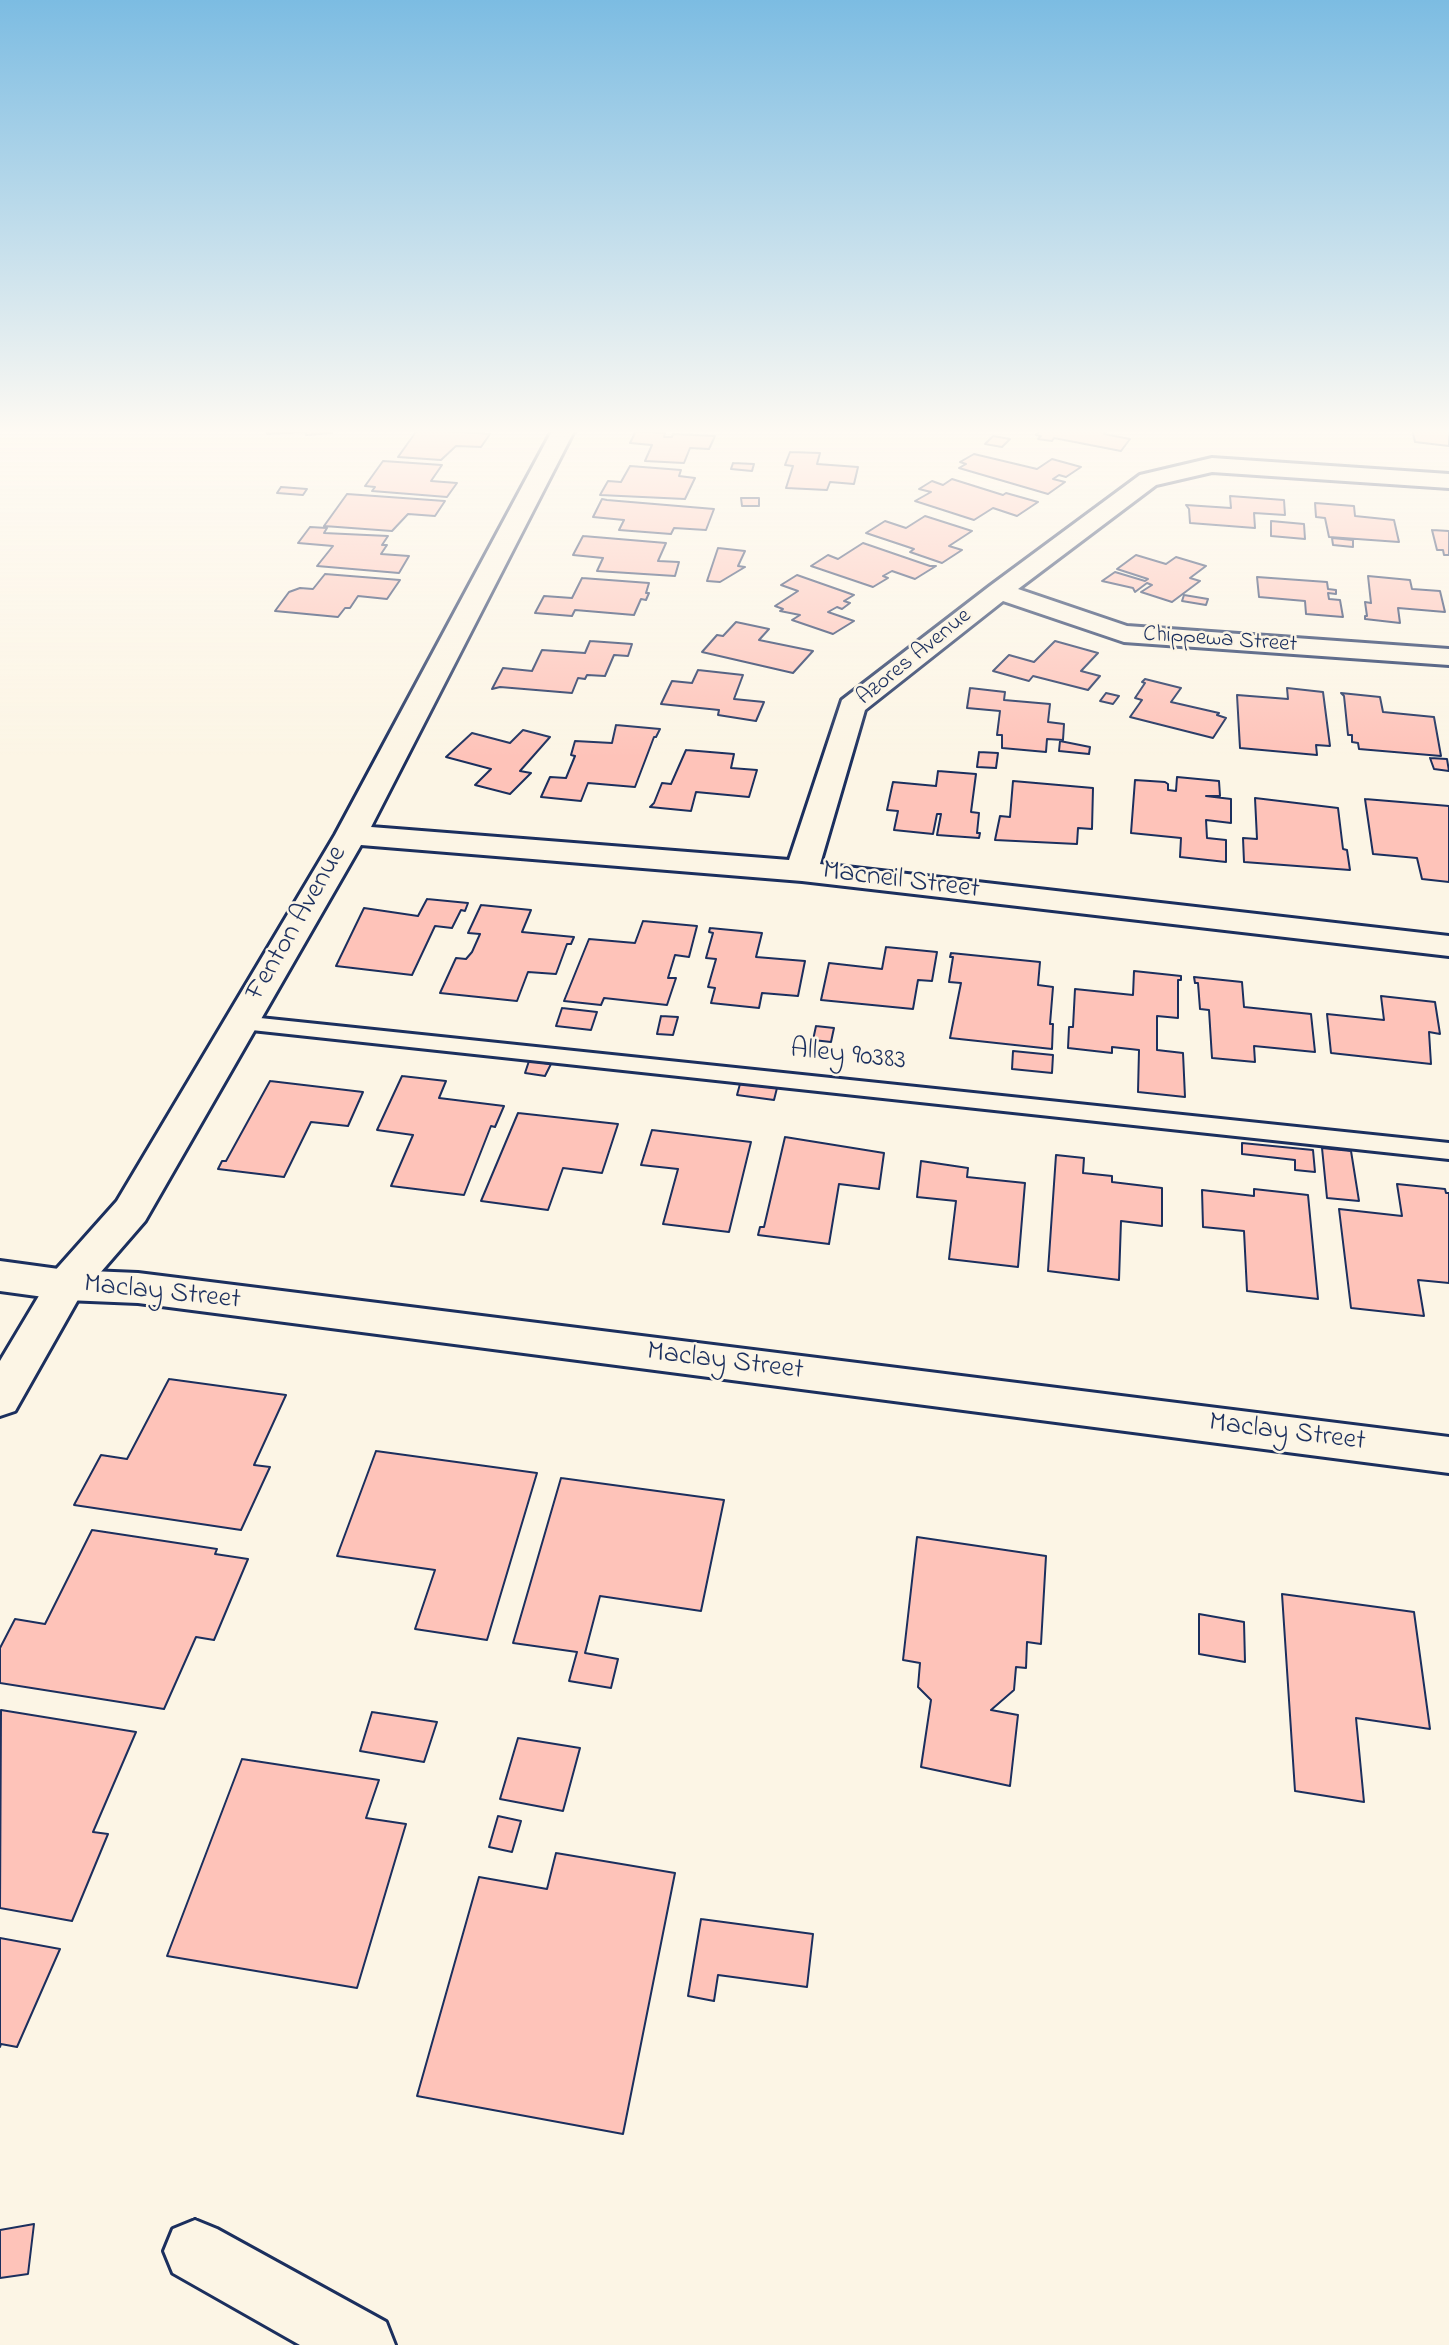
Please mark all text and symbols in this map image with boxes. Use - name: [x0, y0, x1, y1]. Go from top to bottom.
- street label: Azores Avenue: [852, 603, 978, 713]
- street label: Chippewa Street: [1142, 622, 1298, 660]
- street label: Fenton Avenue: [240, 841, 356, 1007]
- street label: Macneil Street: [820, 856, 982, 908]
- street label: Alley 90383: [789, 1034, 907, 1080]
- street label: Maclay Street: [82, 1269, 242, 1319]
- street label: Maclay Street: [645, 1337, 805, 1389]
- street label: Maclay Street: [1207, 1408, 1367, 1460]

